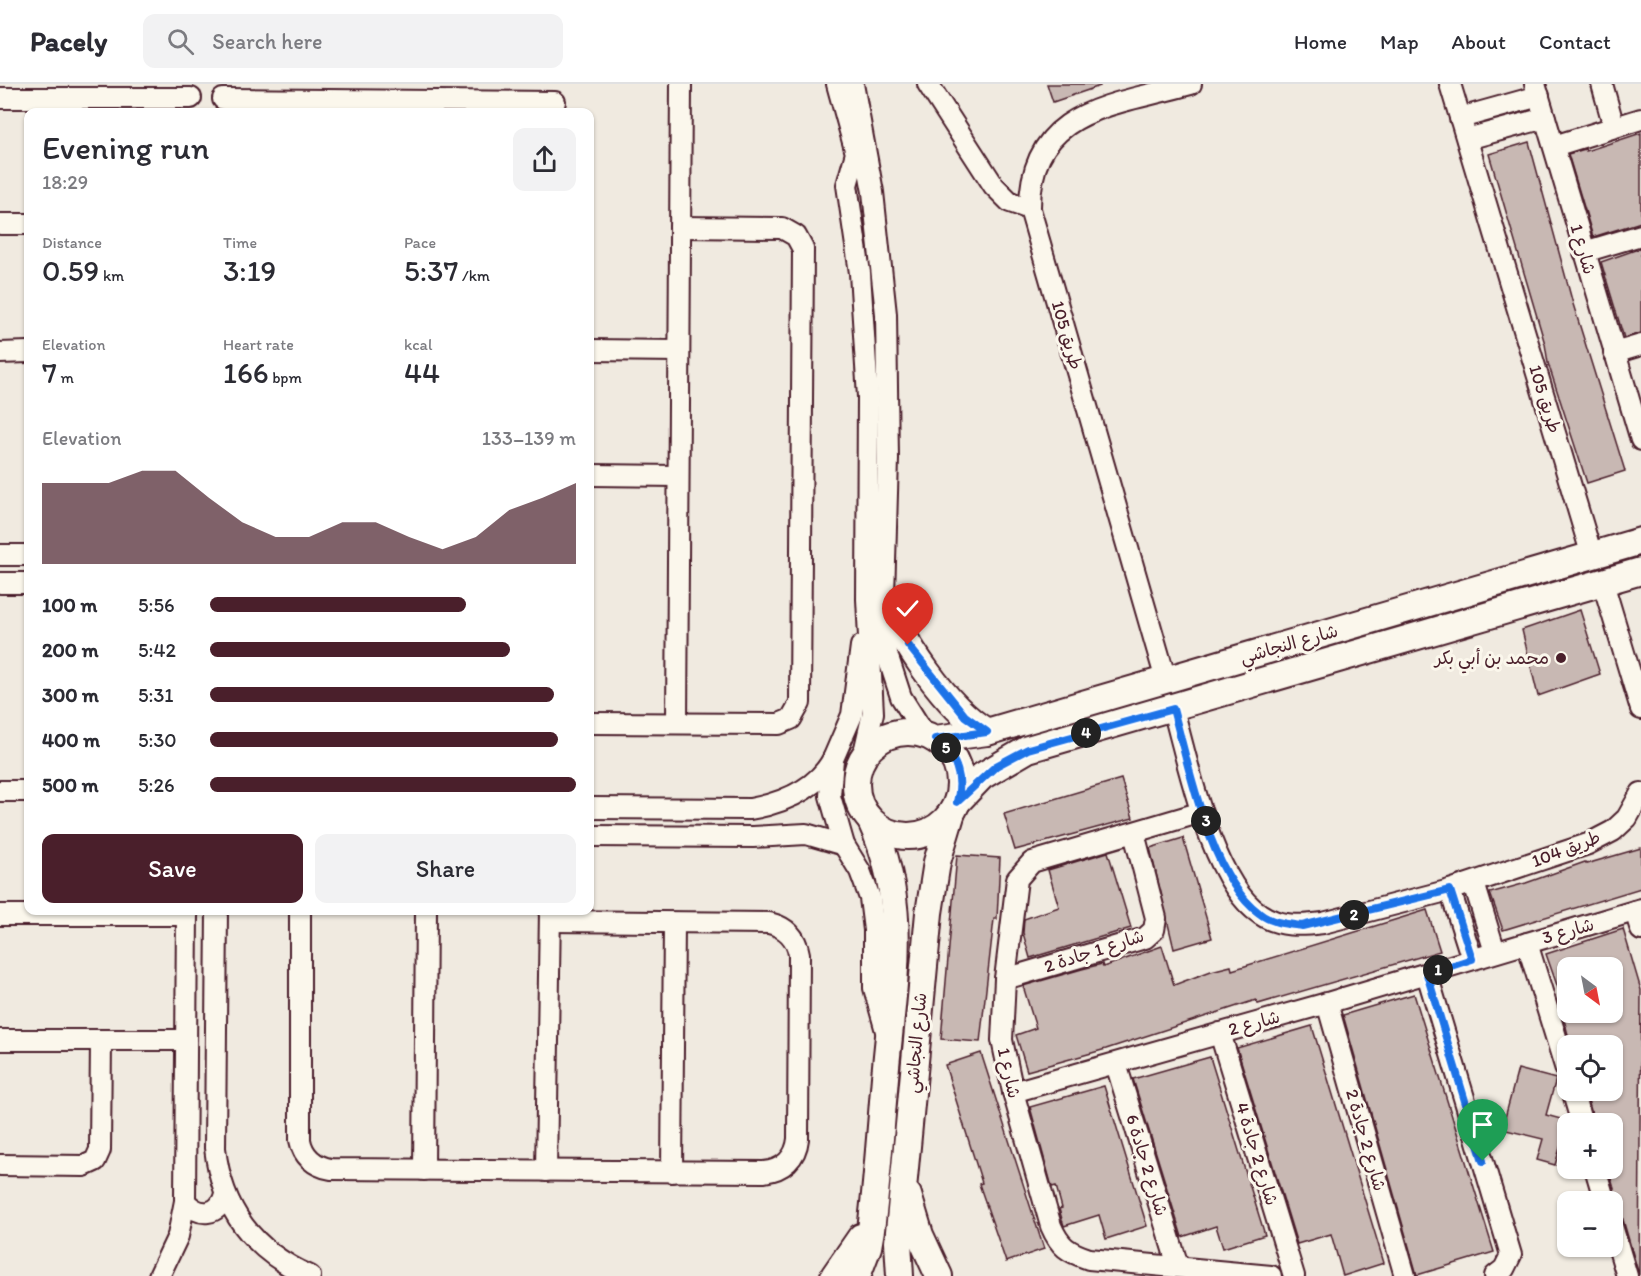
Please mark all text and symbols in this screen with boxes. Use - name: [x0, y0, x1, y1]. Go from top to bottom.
- search box: [143, 14, 563, 68]
- text: Pacely: [30, 24, 107, 58]
- icon: search: [164, 25, 197, 58]
- text: Search here: [212, 28, 323, 55]
- text: Home: [1294, 29, 1347, 54]
- text: Map: [1380, 29, 1419, 54]
- text: About: [1452, 29, 1506, 54]
- text: Contact: [1539, 29, 1611, 54]
- text: Evening run: [42, 128, 209, 167]
- button: share: [513, 128, 576, 191]
- text: 18:29: [42, 170, 88, 194]
- street label: شارع 1: [1564, 221, 1601, 277]
- text: Distance: [42, 233, 102, 252]
- text: Time: [223, 233, 257, 252]
- text: Pace: [404, 233, 436, 252]
- text: 0.59: [42, 252, 99, 289]
- text: 3:19: [223, 252, 276, 289]
- text: 5:37: [404, 252, 458, 289]
- text: km: [99, 266, 124, 285]
- text: /km: [458, 266, 490, 285]
- street label: طريق 105: [1047, 298, 1087, 372]
- text: Elevation: [42, 335, 106, 354]
- text: Heart rate: [223, 335, 294, 354]
- text: kcal: [404, 335, 432, 354]
- text: 7: [42, 354, 57, 391]
- text: 166: [223, 354, 269, 391]
- text: 44: [404, 354, 440, 391]
- street label: طريق 105: [1524, 362, 1566, 436]
- text: m: [57, 368, 74, 387]
- text: bpm: [269, 368, 302, 387]
- text: Elevation: [42, 426, 121, 450]
- text: 133–139 m: [482, 426, 576, 450]
- pin: [882, 583, 933, 645]
- icon: check: [891, 592, 924, 625]
- text: 100 m: [42, 593, 97, 617]
- text: 5:56: [138, 593, 174, 617]
- street label: شارع النجاشي: [1237, 620, 1342, 673]
- text: 200 m: [42, 638, 98, 662]
- text: 5:42: [138, 638, 176, 662]
- place label: محمد بن أبي بكر: [1433, 647, 1549, 674]
- marker: محمد بن أبي بكر: [1554, 651, 1568, 665]
- text: 300 m: [42, 683, 99, 707]
- text: 5:31: [138, 683, 174, 707]
- pin: 4: [1071, 718, 1101, 748]
- text: 4: [1081, 723, 1091, 742]
- text: 400 m: [42, 728, 100, 752]
- text: 5:30: [138, 728, 177, 752]
- pin: 5: [931, 733, 961, 763]
- text: 5: [942, 738, 950, 757]
- text: 500 m: [42, 773, 98, 797]
- text: 5:26: [138, 773, 175, 797]
- pin: 3: [1191, 806, 1221, 836]
- text: 3: [1202, 811, 1210, 830]
- street label: طريق 104: [1528, 826, 1604, 872]
- button: Save: [42, 834, 303, 903]
- button: Share: [315, 834, 576, 903]
- pin: 2: [1339, 900, 1369, 930]
- text: 2: [1350, 905, 1358, 924]
- street label: شارع 3: [1540, 913, 1597, 950]
- street label: شارع 1 جادة 2: [1041, 924, 1147, 978]
- pin: 1: [1423, 955, 1453, 985]
- north arrow: [1557, 957, 1623, 1023]
- map controls: [1557, 957, 1623, 1257]
- text: 1: [1434, 960, 1442, 979]
- street label: شارع النجاشي: [901, 992, 936, 1095]
- street label: شارع 2: [1226, 1006, 1282, 1041]
- button: locate: [1557, 1035, 1623, 1101]
- street label: شارع 1: [992, 1045, 1025, 1101]
- street label: شارع 2 جادة 2: [1340, 1086, 1391, 1194]
- pin: [1457, 1099, 1508, 1161]
- street label: شارع 2 جادة 4: [1230, 1100, 1283, 1208]
- icon: arrive: [1466, 1108, 1499, 1141]
- street label: شارع 2 جادة 6: [1120, 1112, 1173, 1219]
- button: +: [1557, 1113, 1623, 1179]
- button: −: [1557, 1191, 1623, 1257]

